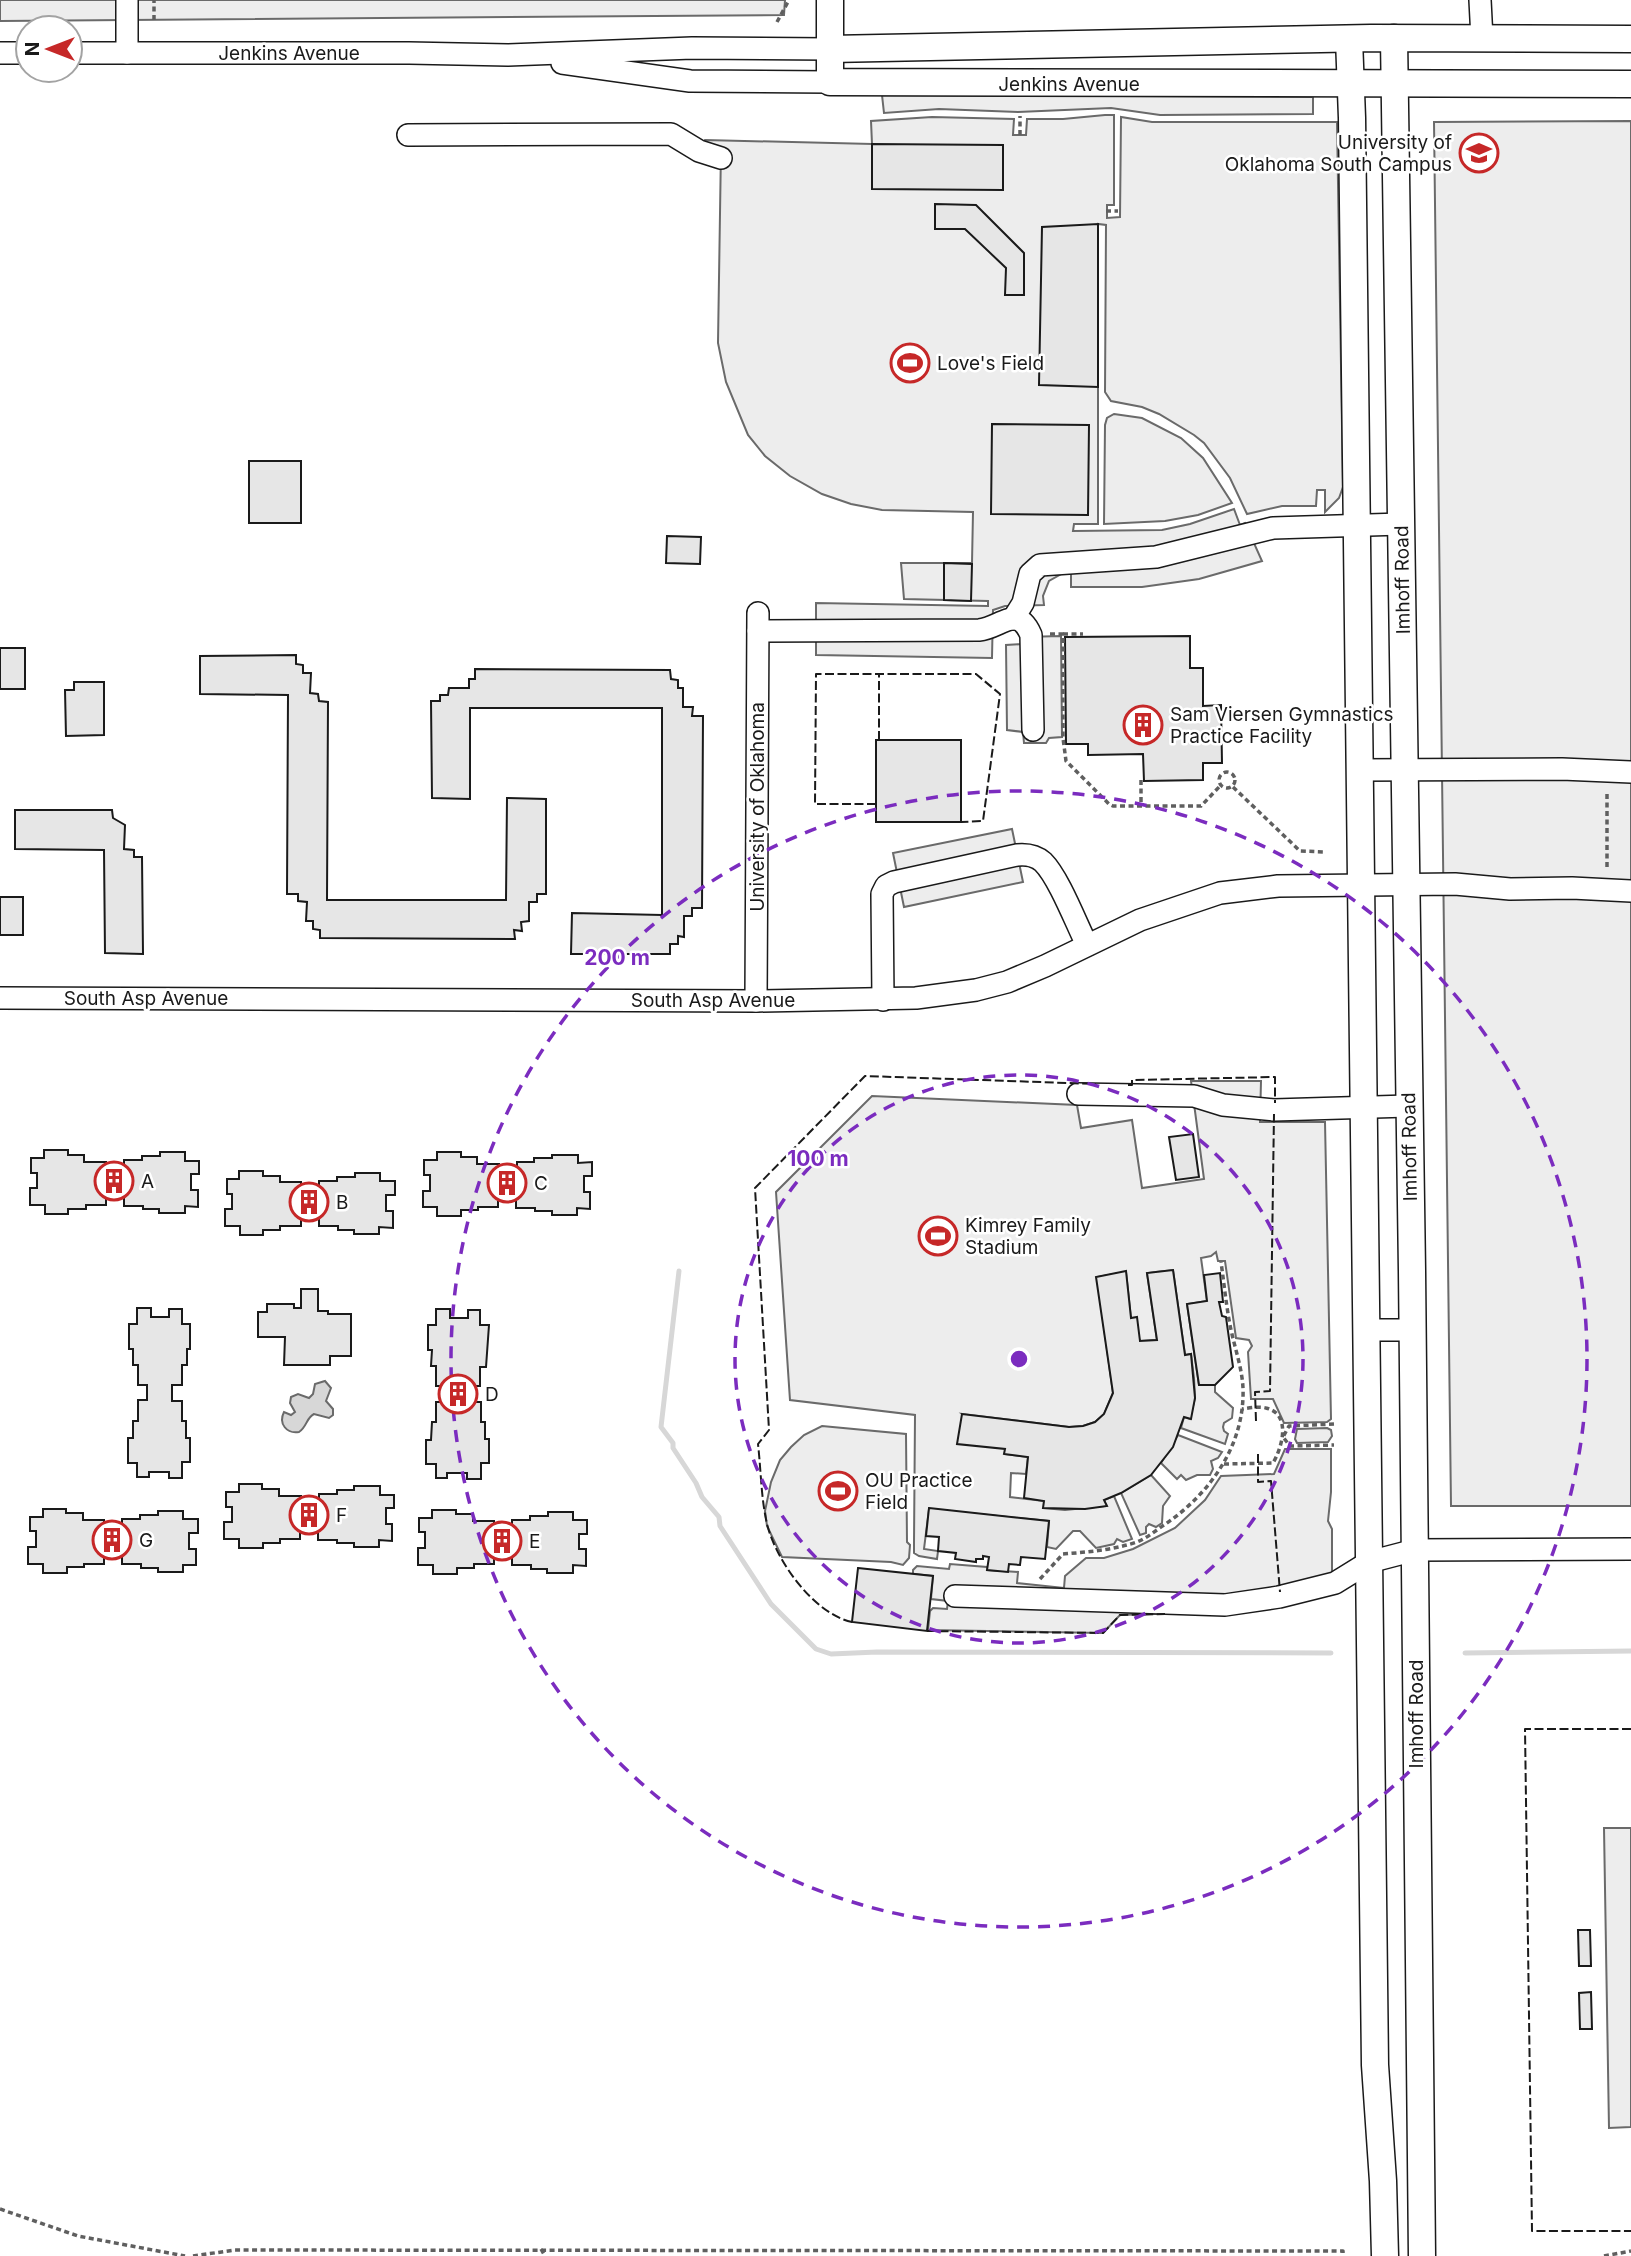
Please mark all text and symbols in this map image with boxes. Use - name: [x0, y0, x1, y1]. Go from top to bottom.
- north arrow: [14, 14, 84, 84]
- text: N: [21, 42, 44, 56]
- street label: Jenkins Avenue: [218, 42, 360, 65]
- street label: Jenkins Avenue: [998, 73, 1140, 96]
- place label: University of Oklahoma South Campus: [1225, 131, 1452, 176]
- school or university icon: University of Oklahoma South Campus: [1458, 132, 1500, 174]
- sports icon: Love's Field: [889, 342, 931, 384]
- place label: Love's Field: [937, 352, 1044, 375]
- street label: Imhoff Road: [1390, 525, 1415, 635]
- street label: University of Oklahoma: [746, 702, 769, 912]
- place label: Sam Viersen Gymnastics Practice Facility: [1170, 703, 1394, 748]
- building icon: Sam Viersen Gymnastics Practice Facility: [1122, 704, 1164, 746]
- text: 200 m: [584, 945, 650, 970]
- street label: South Asp Avenue: [64, 987, 228, 1010]
- street label: South Asp Avenue: [631, 989, 795, 1012]
- street label: Imhoff Road: [1397, 1092, 1422, 1202]
- text: 100 m: [787, 1146, 849, 1171]
- building icon: A: [93, 1160, 135, 1202]
- building icon: C: [486, 1162, 528, 1204]
- place label: A: [141, 1170, 154, 1193]
- place label: C: [534, 1172, 548, 1195]
- building icon: B: [288, 1181, 330, 1223]
- place label: B: [336, 1191, 348, 1214]
- place label: Kimrey Family Stadium: [965, 1214, 1091, 1259]
- sports icon: Kimrey Family Stadium: [917, 1215, 959, 1257]
- centre of rings: [1007, 1347, 1031, 1371]
- building icon: D: [437, 1373, 479, 1415]
- place label: D: [485, 1383, 499, 1406]
- place label: OU Practice Field: [865, 1469, 973, 1514]
- sports icon: OU Practice Field: [817, 1470, 859, 1512]
- building icon: F: [288, 1494, 330, 1536]
- place label: F: [336, 1504, 347, 1527]
- building icon: G: [91, 1519, 133, 1561]
- building icon: E: [481, 1520, 523, 1562]
- place label: G: [139, 1529, 153, 1552]
- place label: E: [529, 1530, 540, 1553]
- street label: Imhoff Road: [1405, 1660, 1428, 1768]

